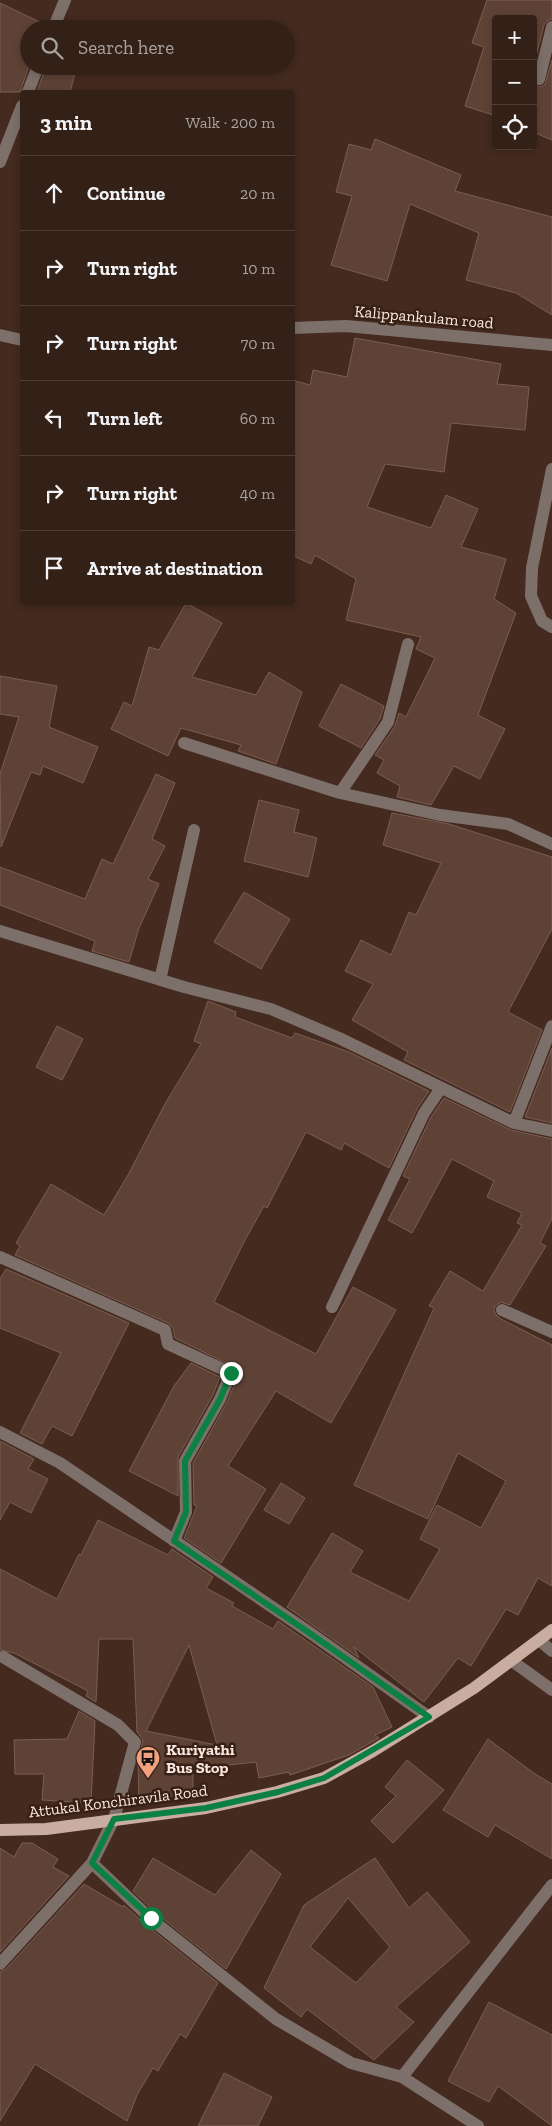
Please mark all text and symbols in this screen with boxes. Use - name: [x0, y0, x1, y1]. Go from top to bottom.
- map controls: [492, 15, 537, 150]
- button: +: [492, 15, 537, 60]
- search box: [20, 20, 295, 75]
- icon: search: [38, 34, 66, 62]
- text: Search here: [78, 36, 174, 59]
- button: −: [492, 60, 537, 105]
- button: locate: [492, 105, 537, 150]
- text: 3 min: [40, 110, 92, 135]
- text: Walk · 200 m: [186, 113, 275, 132]
- icon: ahead: [40, 179, 68, 207]
- text: Continue: [87, 182, 165, 205]
- text: 20 m: [240, 184, 275, 203]
- icon: right: [40, 254, 68, 282]
- text: Turn right: [87, 257, 177, 280]
- text: 10 m: [242, 259, 275, 278]
- street label: Kalippankulam road: [354, 301, 494, 333]
- icon: right: [40, 329, 68, 357]
- text: Turn right: [87, 332, 177, 355]
- text: 70 m: [241, 334, 275, 353]
- icon: left: [40, 404, 68, 432]
- text: Turn left: [87, 407, 162, 430]
- text: 60 m: [240, 409, 275, 428]
- icon: right: [40, 479, 68, 507]
- text: Turn right: [87, 482, 177, 505]
- text: 40 m: [240, 484, 275, 503]
- icon: arrive: [40, 554, 68, 582]
- text: Arrive at destination: [87, 557, 263, 580]
- route end: [220, 1362, 243, 1385]
- place label: Kuriyathi Bus Stop: [166, 1740, 235, 1777]
- bus stop icon: Kuriyathi Bus Stop: [135, 1745, 161, 1779]
- street label: Attukal Konchiravila Road: [28, 1781, 209, 1821]
- route start: [140, 1907, 163, 1930]

